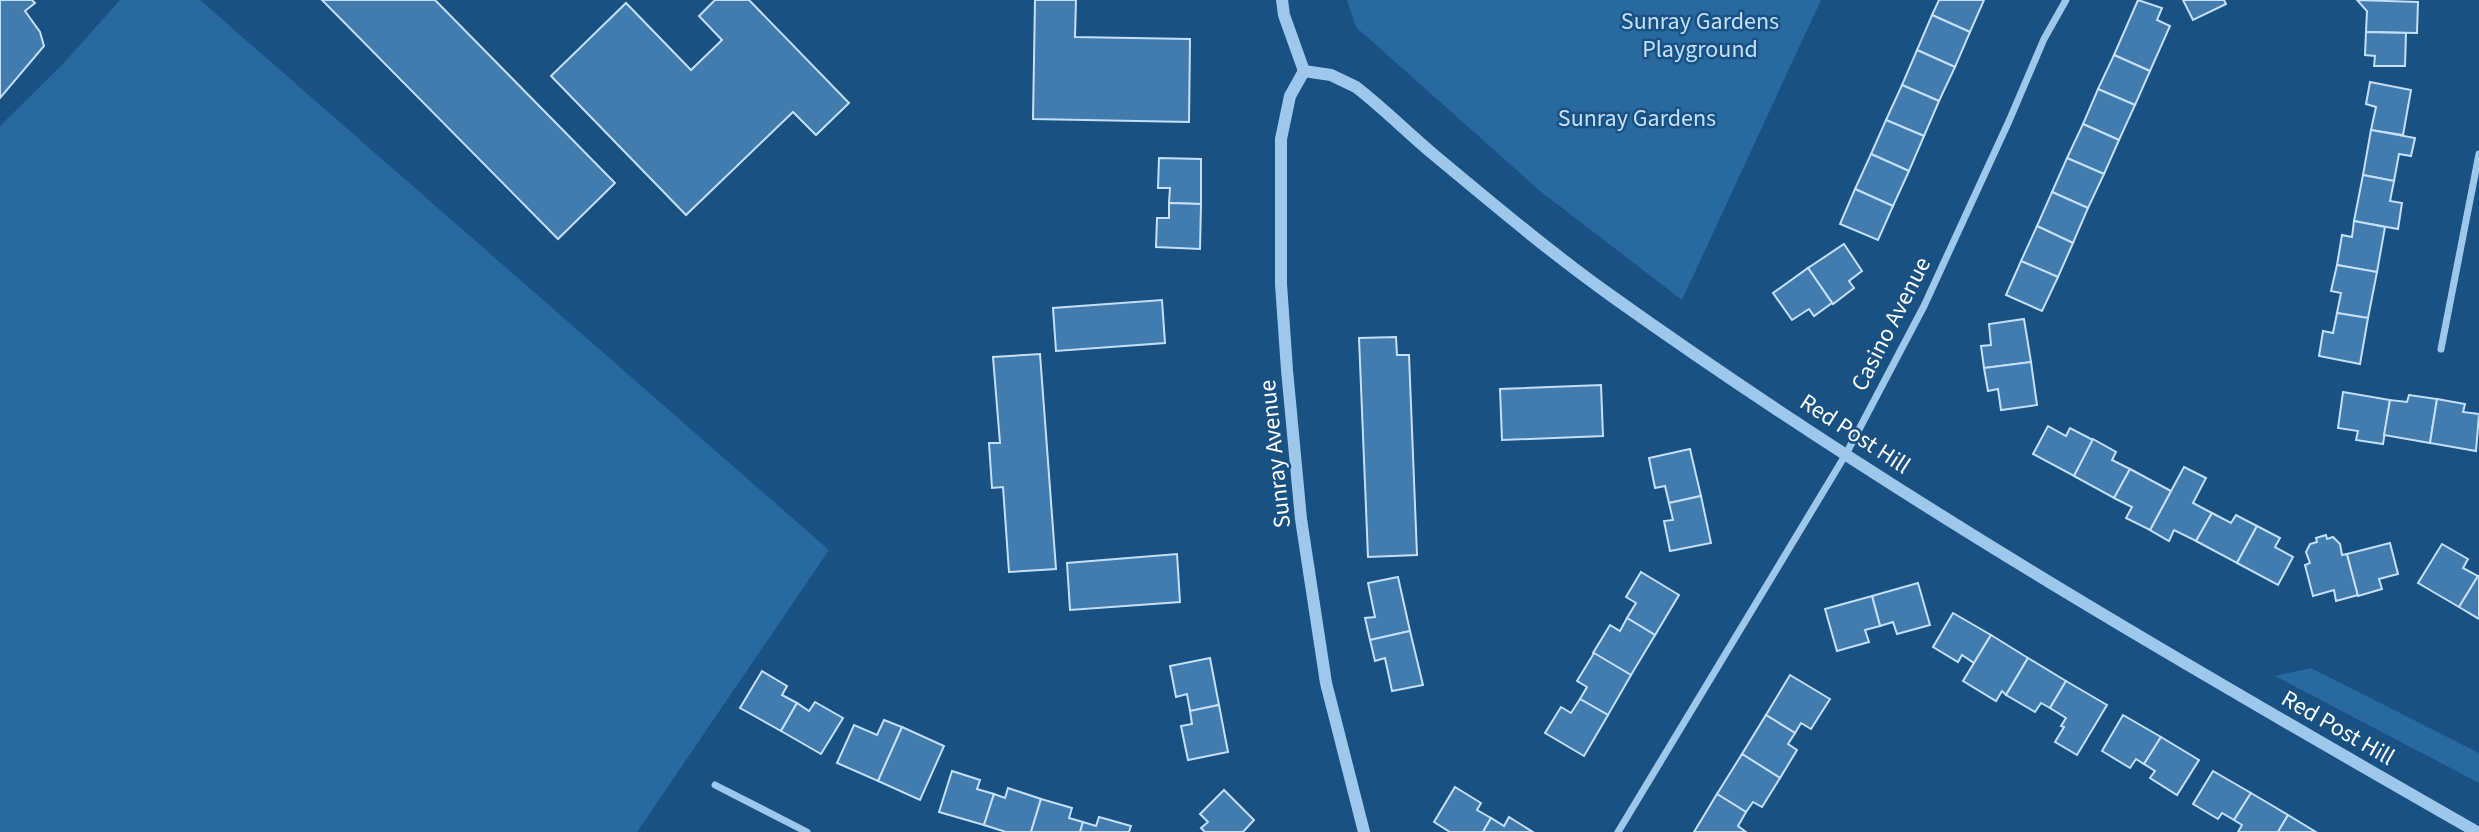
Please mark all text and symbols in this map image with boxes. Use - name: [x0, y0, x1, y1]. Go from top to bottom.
- park label: Sunray Gardens Playground: [1621, 4, 1779, 67]
- park label: Sunray Gardens: [1558, 101, 1716, 136]
- street label: Casino Avenue: [1842, 251, 1940, 397]
- street label: Sunray Avenue: [1250, 378, 1300, 530]
- street label: Red Post Hill: [1793, 385, 1917, 483]
- street label: Red Post Hill: [2275, 681, 2401, 775]

